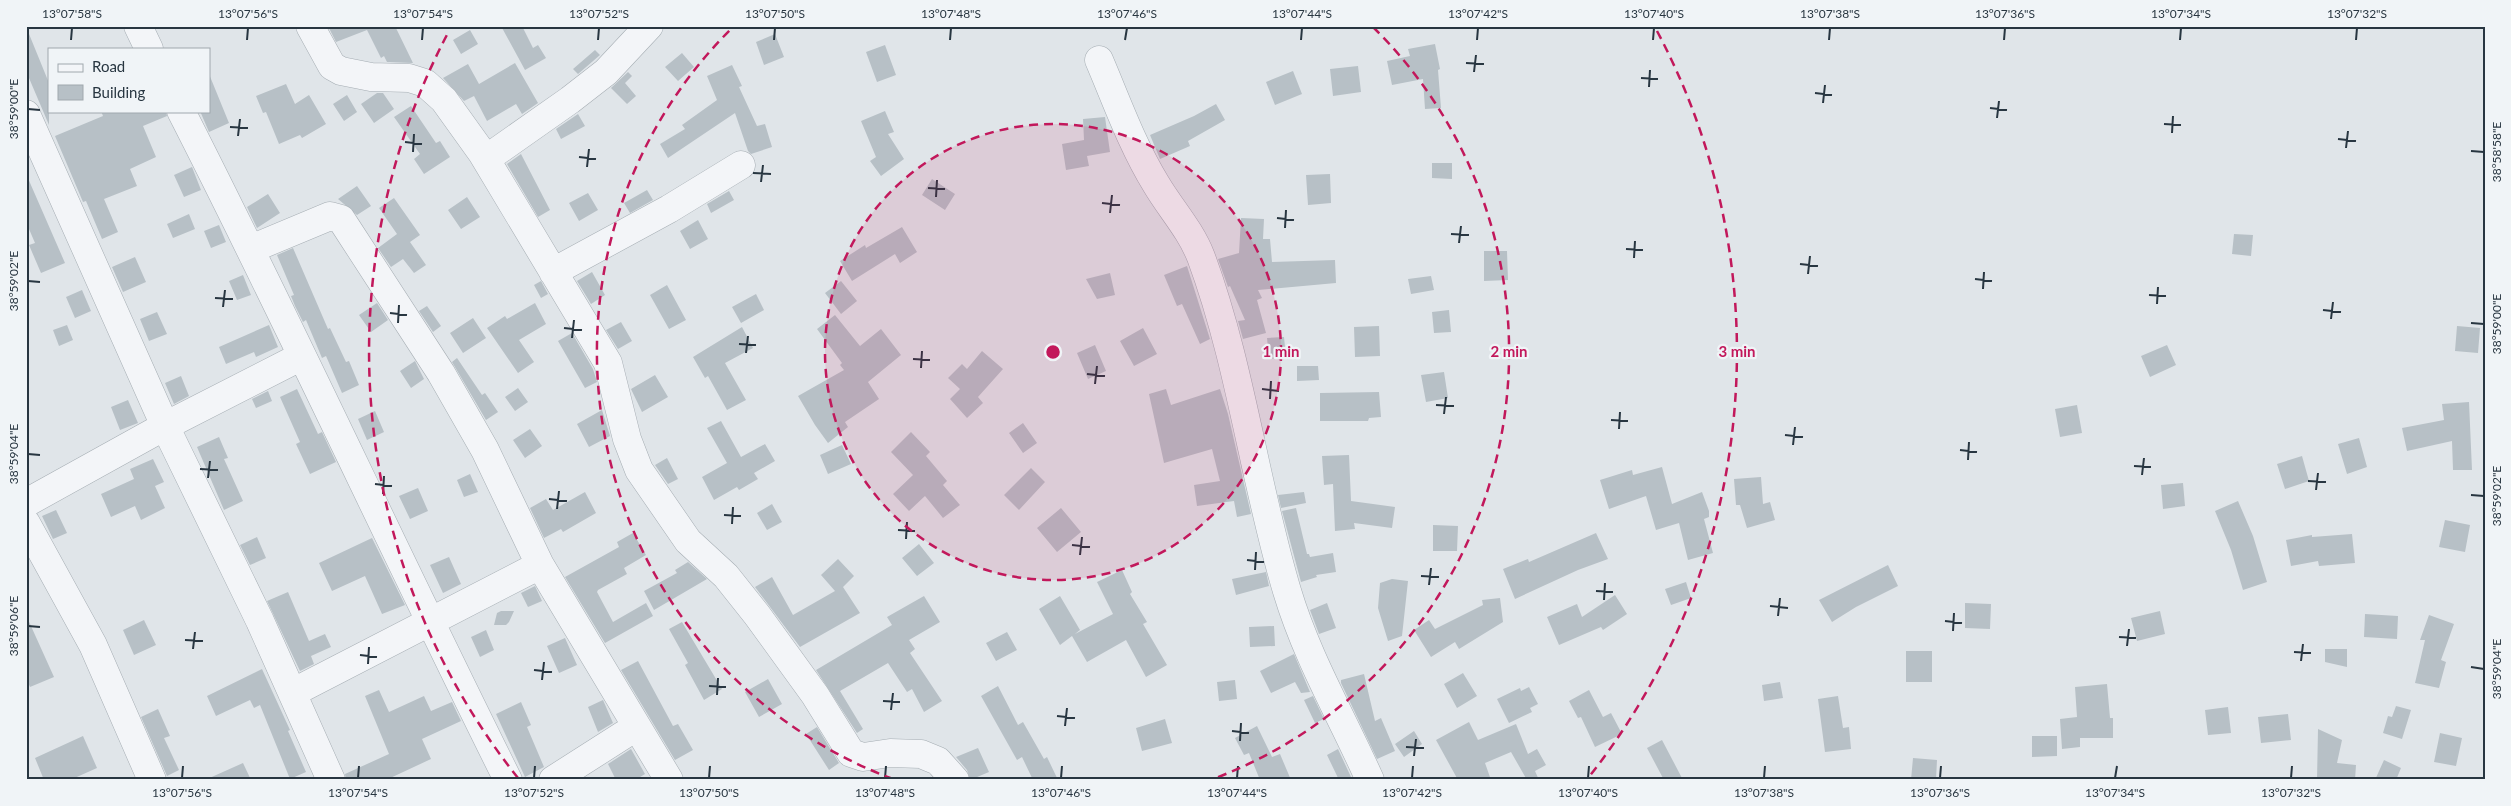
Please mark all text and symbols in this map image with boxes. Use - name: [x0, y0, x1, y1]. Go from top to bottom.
- text: 13°07'58"S: [42, 6, 102, 21]
- text: 13°07'56"S: [218, 6, 278, 21]
- text: 13°07'54"S: [393, 6, 453, 21]
- text: 13°07'52"S: [569, 6, 629, 21]
- text: 13°07'50"S: [745, 6, 805, 21]
- text: 13°07'48"S: [921, 6, 981, 21]
- text: 13°07'46"S: [1097, 6, 1157, 21]
- text: 13°07'44"S: [1272, 6, 1332, 21]
- text: 13°07'42"S: [1448, 6, 1508, 21]
- text: 13°07'40"S: [1624, 6, 1684, 21]
- text: 13°07'38"S: [1800, 6, 1860, 21]
- text: 13°07'36"S: [1975, 6, 2035, 21]
- text: 13°07'34"S: [2151, 6, 2211, 21]
- text: 13°07'32"S: [2327, 6, 2387, 21]
- legend: [48, 48, 210, 112]
- text: Road: [92, 57, 125, 75]
- text: 38°59'00"E: [6, 79, 21, 139]
- text: Building: [92, 83, 145, 101]
- text: 38°58'58"E: [2489, 122, 2504, 182]
- text: 38°59'02"E: [6, 251, 21, 311]
- text: 38°59'00"E: [2489, 294, 2504, 354]
- text: 1 min: [1262, 342, 1300, 360]
- text: 2 min: [1490, 342, 1528, 360]
- text: 3 min: [1718, 342, 1756, 360]
- centre of rings: [1044, 343, 1062, 361]
- text: 38°59'04"E: [6, 424, 21, 484]
- text: 38°59'02"E: [2489, 466, 2504, 526]
- text: 38°59'06"E: [6, 596, 21, 656]
- text: 38°59'04"E: [2489, 639, 2504, 699]
- text: 13°07'56"S: [152, 785, 212, 800]
- text: 13°07'54"S: [328, 785, 388, 800]
- text: 13°07'52"S: [504, 785, 564, 800]
- text: 13°07'50"S: [679, 785, 739, 800]
- text: 13°07'48"S: [855, 785, 915, 800]
- text: 13°07'46"S: [1031, 785, 1091, 800]
- text: 13°07'44"S: [1207, 785, 1267, 800]
- text: 13°07'42"S: [1382, 785, 1442, 800]
- text: 13°07'40"S: [1558, 785, 1618, 800]
- text: 13°07'38"S: [1734, 785, 1794, 800]
- text: 13°07'36"S: [1910, 785, 1970, 800]
- text: 13°07'34"S: [2085, 785, 2145, 800]
- text: 13°07'32"S: [2261, 785, 2321, 800]

